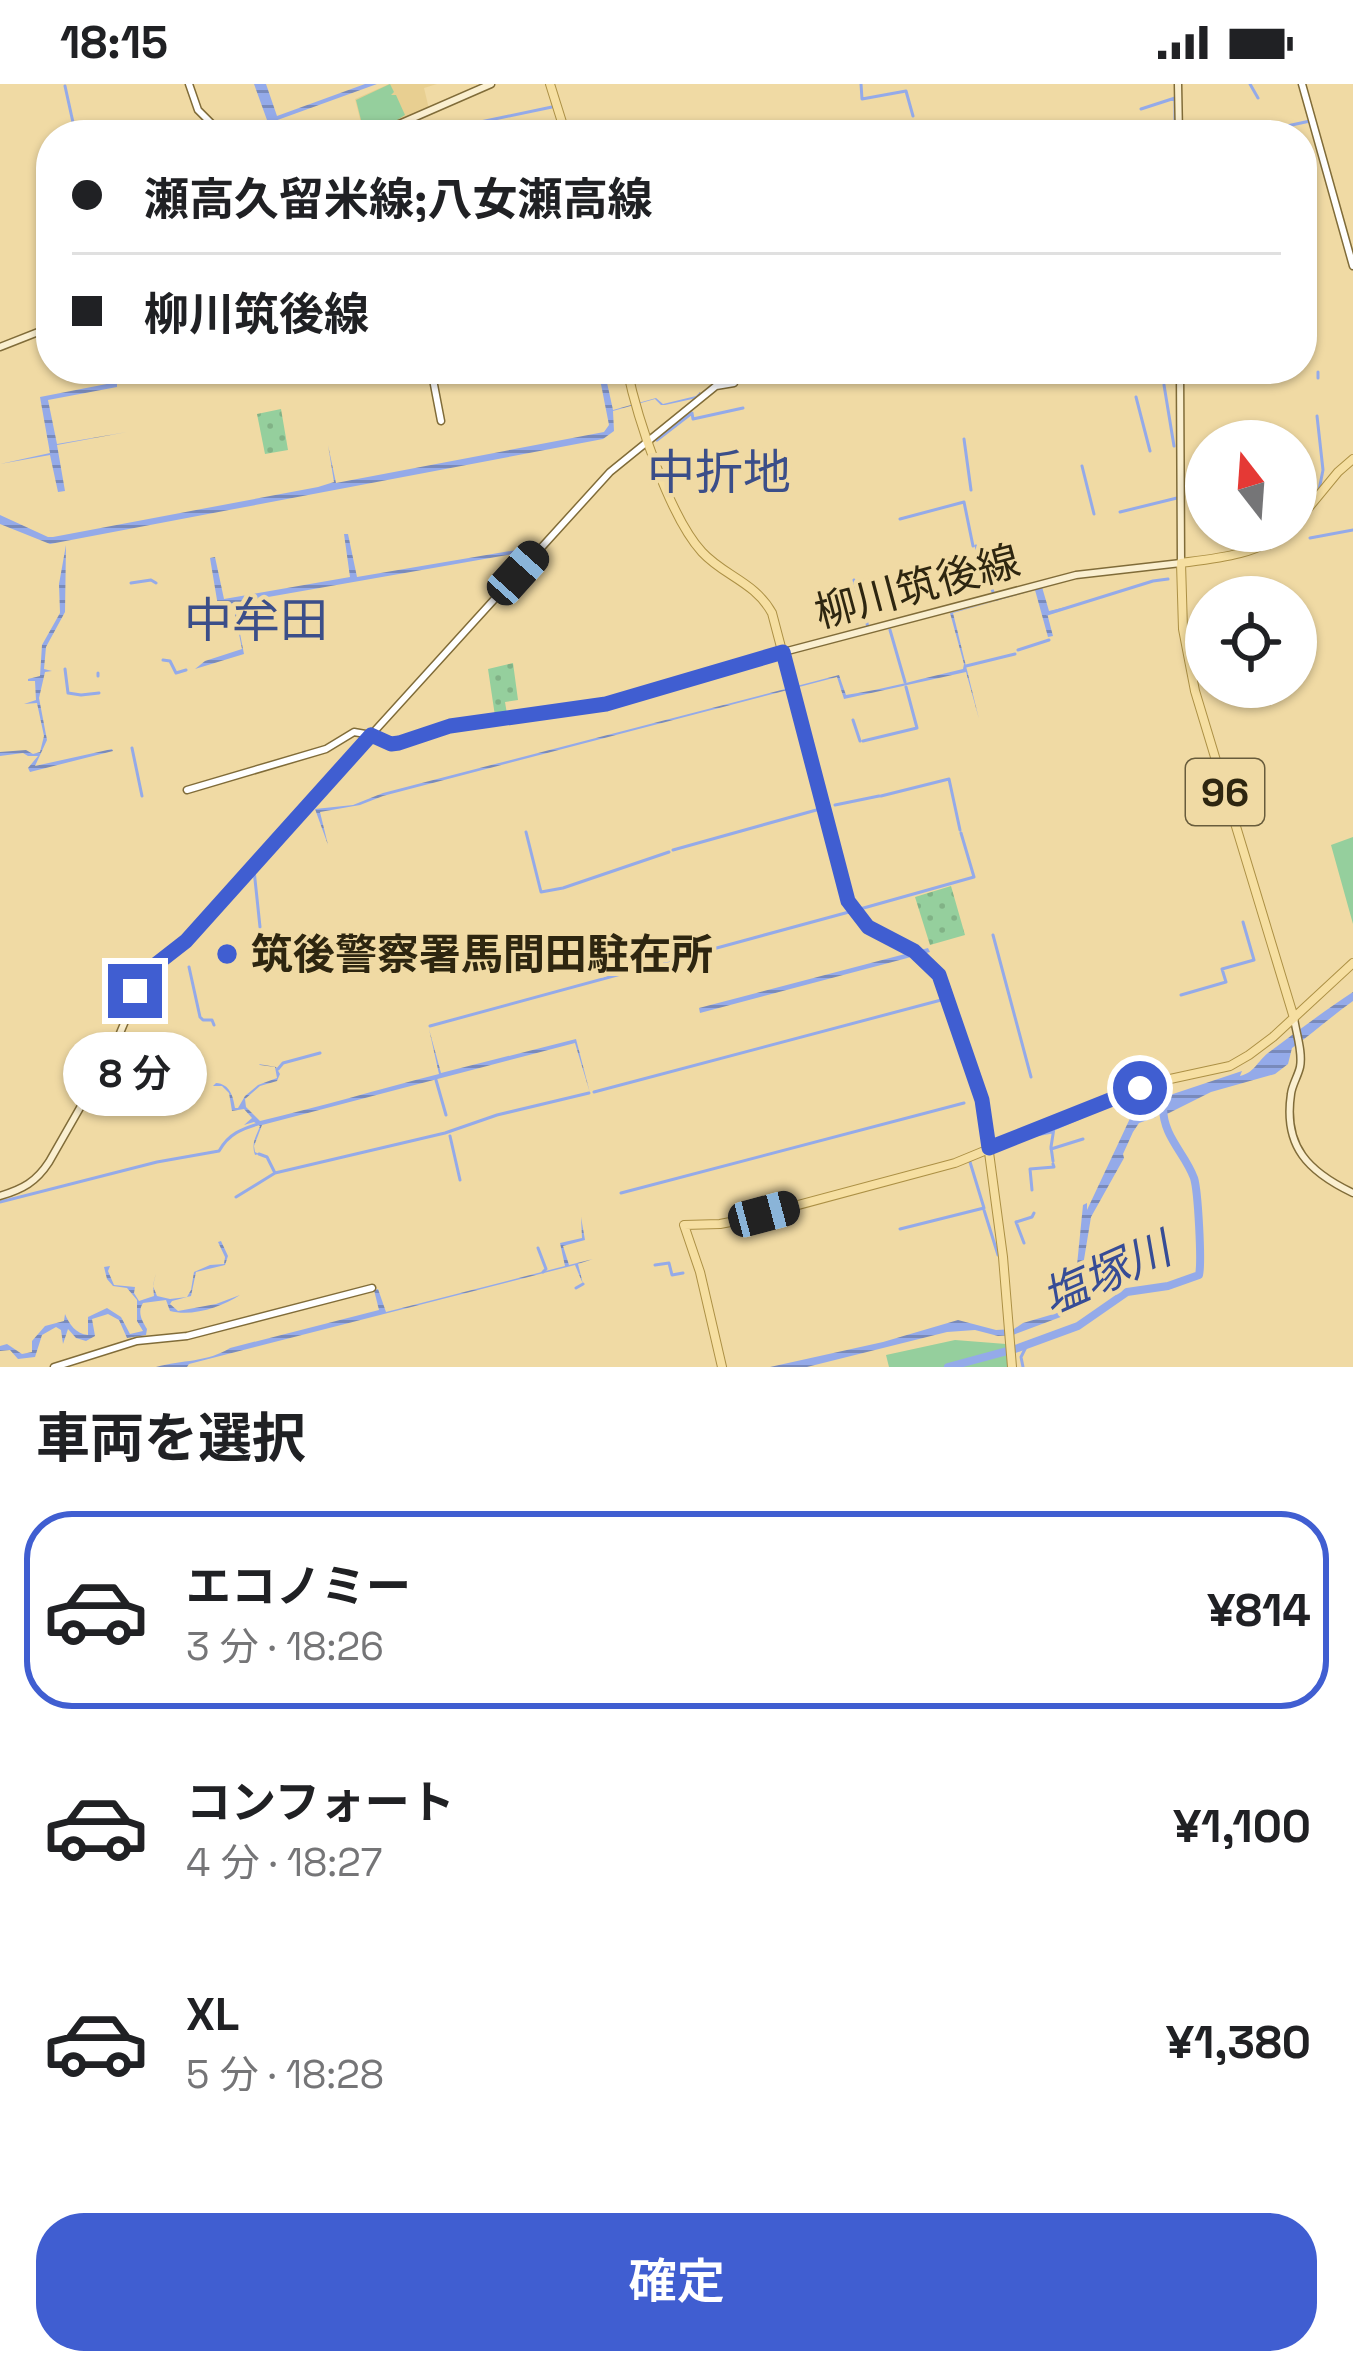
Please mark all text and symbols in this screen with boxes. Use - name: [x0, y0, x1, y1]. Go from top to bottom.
- text: 18:15: [60, 14, 168, 71]
- text: 瀬高久留米線;八女瀬高線: [144, 171, 652, 228]
- text: 柳川筑後線: [144, 286, 369, 343]
- north arrow: [1185, 420, 1317, 552]
- map controls: [1185, 420, 1317, 708]
- district label: 中折地: [647, 442, 791, 503]
- car: [481, 534, 555, 612]
- street label: 柳川筑後線: [809, 534, 1025, 639]
- button: locate: [1185, 576, 1317, 708]
- district label: 中牟田: [184, 590, 328, 651]
- road number: 96: [1186, 759, 1264, 825]
- place label: 筑後警察署馬間田駐在所: [251, 928, 713, 981]
- marker: 筑後警察署馬間田駐在所: [214, 941, 240, 967]
- route end: [108, 964, 162, 1018]
- callout: 8 分: [63, 1033, 207, 1117]
- text: 8 分: [99, 1049, 171, 1098]
- route start: [1113, 1061, 1167, 1115]
- car: [725, 1187, 803, 1241]
- water label: 塩塚川: [1033, 1218, 1183, 1327]
- text: 車両を選択: [36, 1404, 306, 1473]
- icon: car: [42, 1556, 150, 1664]
- text: エコノミー: [186, 1558, 411, 1615]
- text: ¥814: [1207, 1582, 1311, 1639]
- text: 3 分 · 18:26: [186, 1622, 384, 1671]
- icon: car: [42, 1772, 150, 1880]
- text: コンフォート: [186, 1774, 455, 1831]
- text: ¥1,100: [1173, 1798, 1311, 1855]
- text: 4 分 · 18:27: [186, 1838, 382, 1887]
- text: XL: [186, 1986, 239, 2043]
- icon: car: [42, 1988, 150, 2096]
- text: ¥1,380: [1166, 2014, 1311, 2071]
- text: 5 分 · 18:28: [186, 2050, 384, 2099]
- button: 確定: [36, 2213, 1317, 2351]

